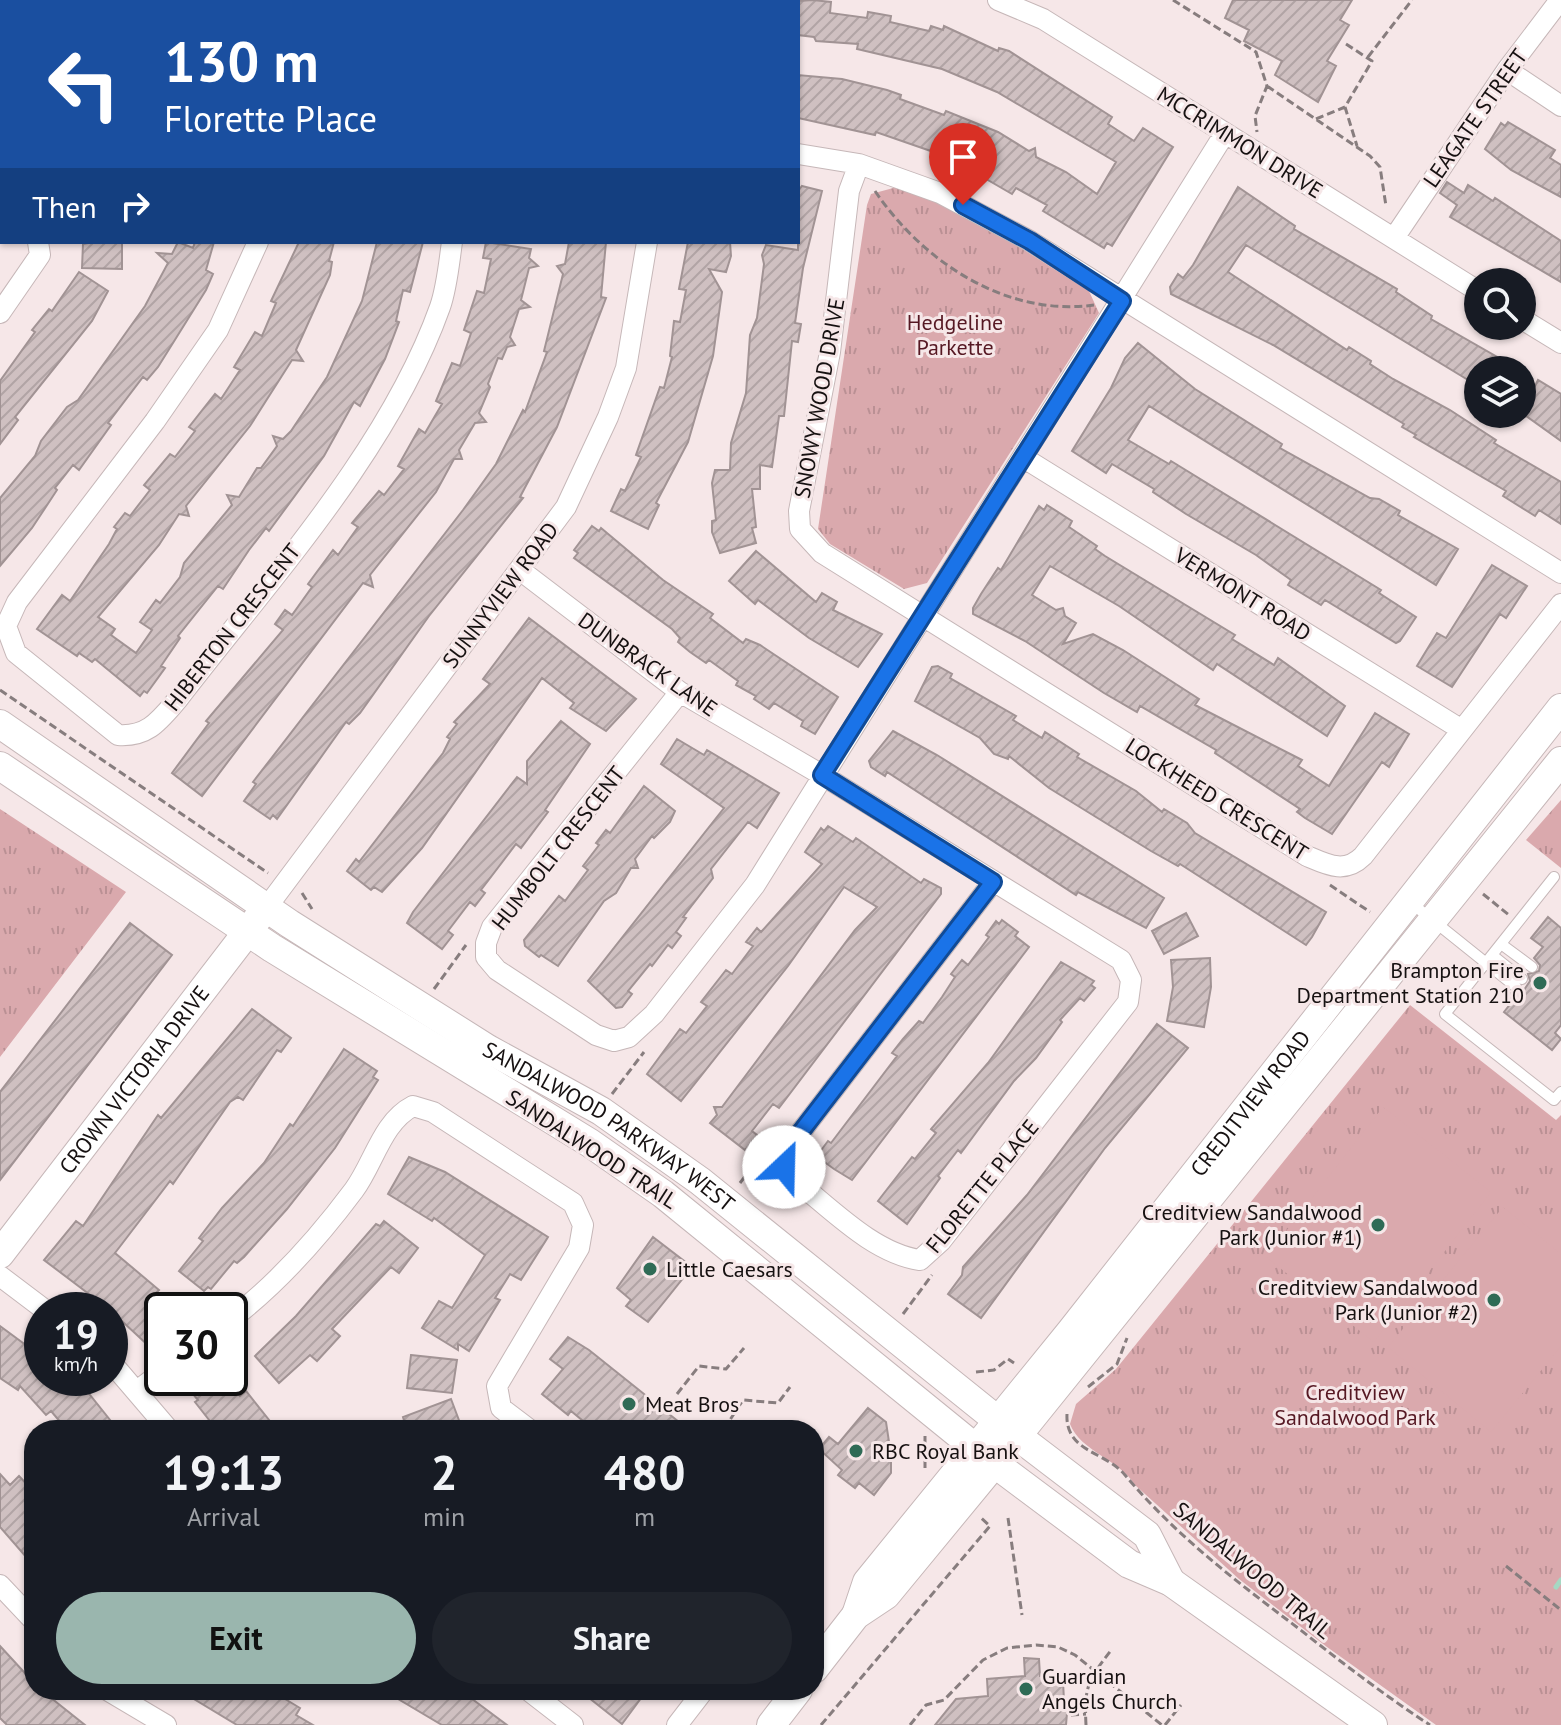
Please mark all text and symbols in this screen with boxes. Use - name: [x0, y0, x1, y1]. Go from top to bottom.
- text: 130 m: [164, 25, 319, 97]
- icon: left: [32, 32, 136, 136]
- street label: LEAGATE STREET: [1417, 43, 1533, 193]
- street label: MCCRIMMON DRIVE: [1152, 80, 1328, 204]
- text: Florette Place: [164, 95, 377, 142]
- pin: [929, 123, 997, 205]
- icon: arrive: [941, 135, 985, 179]
- icon: right: [113, 184, 157, 228]
- text: Then: [32, 187, 97, 226]
- map controls: [1464, 268, 1536, 428]
- button: search: [1464, 268, 1536, 340]
- street label: SNOWY WOOD DRIVE: [788, 296, 850, 500]
- park label: Hedgeline Parkette: [907, 308, 1003, 361]
- button: layers: [1464, 356, 1536, 428]
- street label: SUNNYVIEW ROAD: [436, 516, 564, 674]
- street label: HIBERTON CRESCENT: [158, 538, 306, 716]
- street label: VERMONT ROAD: [1169, 540, 1316, 647]
- street label: DUNBRACK LANE: [573, 606, 723, 722]
- street label: LOCKHEED CRESCENT: [1120, 731, 1314, 867]
- street label: HUMBOLT CRESCENT: [485, 760, 631, 936]
- place label: Brampton Fire Department Station 210: [1297, 956, 1524, 1009]
- marker: Brampton Fire Department Station 210: [1531, 974, 1549, 992]
- street label: CROWN VICTORIA DRIVE: [53, 980, 215, 1179]
- street label: CREDITVIEW ROAD: [1184, 1024, 1316, 1182]
- street label: SANDALWOOD PARKWAY WEST: [478, 1035, 740, 1217]
- street label: SANDALWOOD TRAIL: [501, 1083, 683, 1215]
- street label: FLORETTE PLACE: [919, 1113, 1045, 1259]
- position arrow: [742, 1125, 826, 1209]
- place label: Creditview Sandalwood Park (Junior #1): [1142, 1198, 1362, 1251]
- marker: Creditview Sandalwood Park (Junior #1): [1369, 1216, 1387, 1234]
- place label: Little Caesars: [666, 1255, 793, 1283]
- marker: Little Caesars: [641, 1260, 659, 1278]
- place label: Creditview Sandalwood Park (Junior #2): [1258, 1273, 1478, 1326]
- marker: Creditview Sandalwood Park (Junior #2): [1485, 1291, 1503, 1309]
- speed limit sign: 30: [144, 1292, 248, 1396]
- text: 19: [53, 1308, 99, 1360]
- text: km/h: [54, 1351, 98, 1377]
- park label: Creditview Sandalwood Park: [1274, 1378, 1436, 1431]
- place label: Meat Bros: [645, 1390, 739, 1418]
- marker: Meat Bros: [620, 1395, 638, 1413]
- place label: RBC Royal Bank: [872, 1437, 1019, 1465]
- text: 19:13: [163, 1441, 284, 1503]
- text: 2: [430, 1441, 458, 1503]
- text: 480: [604, 1441, 685, 1503]
- marker: RBC Royal Bank: [847, 1442, 865, 1460]
- street label: SANDALWOOD TRAIL: [1168, 1495, 1338, 1645]
- text: Arrival: [187, 1500, 260, 1533]
- text: min: [423, 1500, 465, 1533]
- text: m: [634, 1500, 655, 1533]
- button: Exit: [56, 1592, 416, 1684]
- button: Share: [432, 1592, 792, 1684]
- place label: Guardian Angels Church: [1042, 1662, 1177, 1715]
- marker: Guardian Angels Church: [1017, 1680, 1035, 1698]

